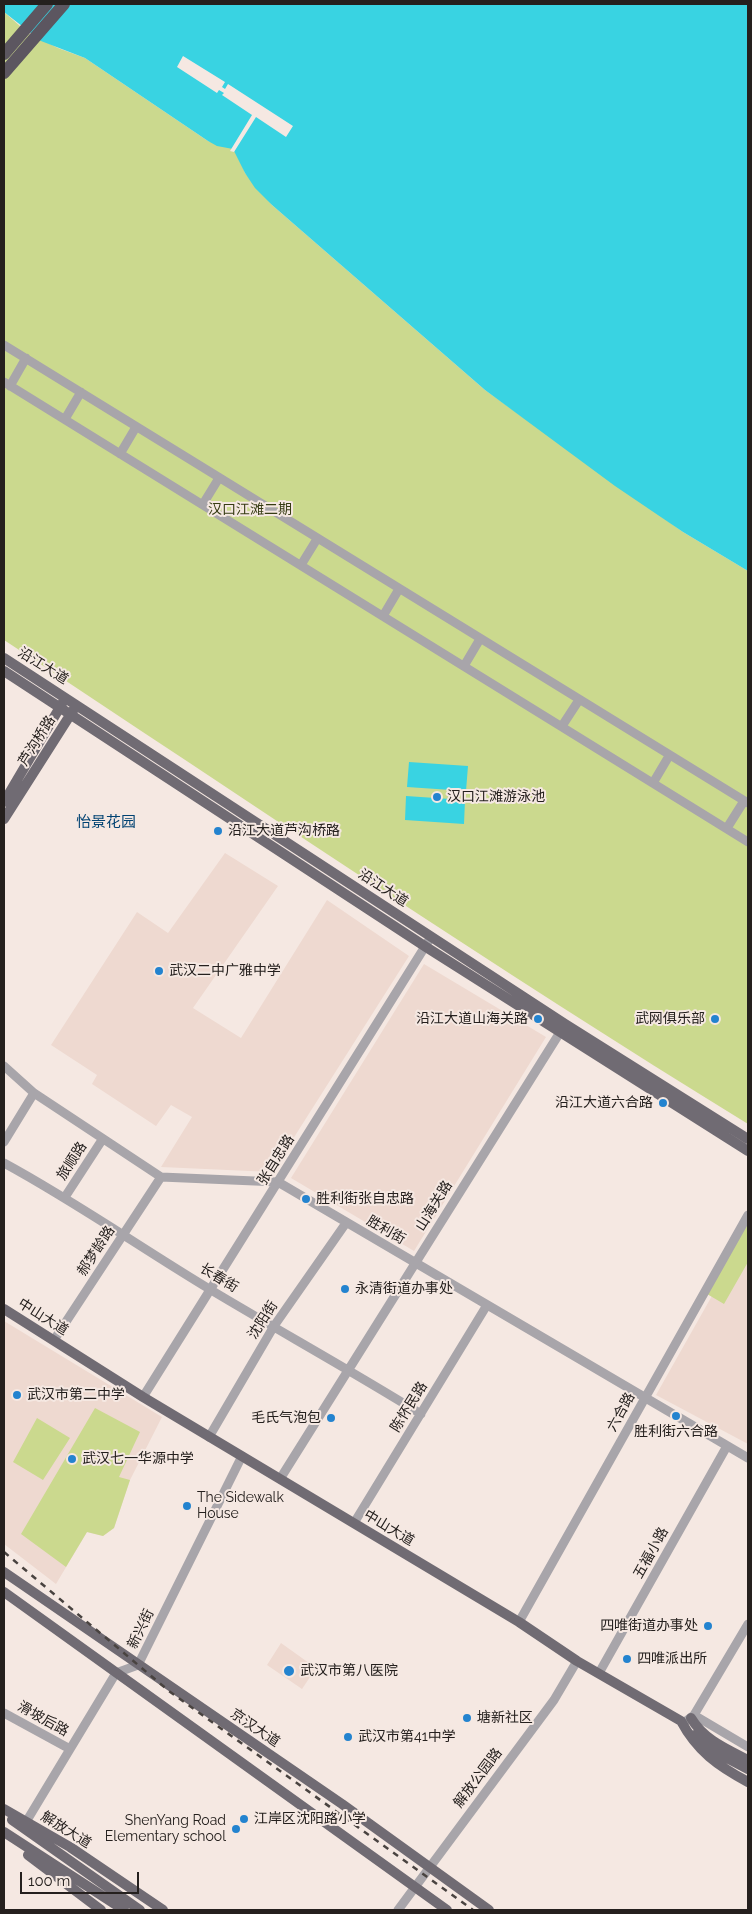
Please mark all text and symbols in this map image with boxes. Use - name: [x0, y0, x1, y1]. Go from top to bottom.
- park label: 汉口江滩二期: [208, 502, 292, 518]
- street label: 沿江大道: [15, 644, 71, 688]
- street label: 芦沟桥路: [15, 713, 59, 769]
- place label: 汉口江滩游泳池: [447, 789, 545, 805]
- marker: 汉口江滩游泳池: [431, 791, 443, 803]
- district label: 怡景花园: [76, 813, 136, 831]
- place label: 沿江大道芦沟桥路: [228, 823, 340, 839]
- marker: 沿江大道芦沟桥路: [212, 825, 224, 837]
- street label: 沿江大道: [355, 866, 411, 910]
- place label: 武汉二中广雅中学: [169, 963, 281, 979]
- marker: 武汉二中广雅中学: [153, 965, 165, 977]
- place label: 沿江大道山海关路: [416, 1011, 528, 1027]
- place label: 武网俱乐部: [635, 1011, 705, 1027]
- marker: 沿江大道山海关路: [532, 1013, 544, 1025]
- marker: 武网俱乐部: [709, 1013, 721, 1025]
- place label: 沿江大道六合路: [555, 1095, 653, 1111]
- marker: 沿江大道六合路: [657, 1097, 669, 1109]
- street label: 张自忠路: [254, 1132, 298, 1188]
- street label: 旅顺路: [54, 1139, 90, 1183]
- street label: 山海关路: [412, 1178, 456, 1234]
- place label: 胜利街张自忠路: [316, 1191, 414, 1207]
- marker: 胜利街张自忠路: [300, 1193, 312, 1205]
- street label: 胜利街: [364, 1212, 408, 1248]
- street label: 郝梦龄路: [74, 1223, 118, 1279]
- street label: 长春街: [197, 1260, 241, 1296]
- place label: 永清街道办事处: [355, 1281, 453, 1297]
- marker: 永清街道办事处: [339, 1283, 351, 1295]
- street label: 中山大道: [15, 1295, 71, 1339]
- street label: 沈阳街: [245, 1298, 281, 1342]
- street label: 陈怀民路: [387, 1379, 431, 1435]
- place label: 武汉市第二中学: [27, 1387, 125, 1403]
- marker: 武汉市第二中学: [11, 1389, 23, 1401]
- street label: 六合路: [603, 1390, 639, 1434]
- place label: 毛氏气泡包: [251, 1410, 321, 1426]
- marker: 胜利街六合路: [670, 1410, 682, 1422]
- marker: 毛氏气泡包: [325, 1412, 337, 1424]
- place label: 胜利街六合路: [634, 1424, 718, 1440]
- place label: 武汉七一华源中学: [82, 1451, 194, 1467]
- marker: 武汉七一华源中学: [66, 1453, 78, 1465]
- place label: The Sidewalk House: [197, 1490, 284, 1522]
- marker: The Sidewalk House: [181, 1500, 193, 1512]
- street label: 中山大道: [361, 1506, 417, 1550]
- street label: 五福小路: [630, 1524, 672, 1582]
- street label: 新兴街: [124, 1606, 158, 1652]
- place label: 四唯街道办事处: [600, 1618, 698, 1634]
- marker: 四唯街道办事处: [702, 1620, 714, 1632]
- place label: 四唯派出所: [637, 1651, 707, 1667]
- marker: 四唯派出所: [621, 1653, 633, 1665]
- place label: 武汉市第八医院: [300, 1663, 398, 1679]
- marker: 武汉市第八医院: [282, 1664, 296, 1678]
- street label: 滑坡后路: [14, 1698, 72, 1740]
- street label: 京汉大道: [227, 1705, 283, 1751]
- place label: 塘新社区: [477, 1710, 533, 1726]
- marker: 塘新社区: [461, 1712, 473, 1724]
- place label: 武汉市第41中学: [358, 1729, 456, 1745]
- marker: 武汉市第41中学: [342, 1731, 354, 1743]
- street label: 解放公园路: [450, 1745, 506, 1811]
- street label: 解放大道: [38, 1808, 94, 1852]
- place label: 江岸区沈阳路小学: [254, 1811, 366, 1827]
- place label: ShenYang Road Elementary school: [105, 1813, 226, 1845]
- marker: 江岸区沈阳路小学: [238, 1813, 250, 1825]
- marker: ShenYang Road Elementary school: [230, 1823, 242, 1835]
- scale bar: [22, 1862, 141, 1894]
- text: 100 m: [28, 1872, 70, 1890]

